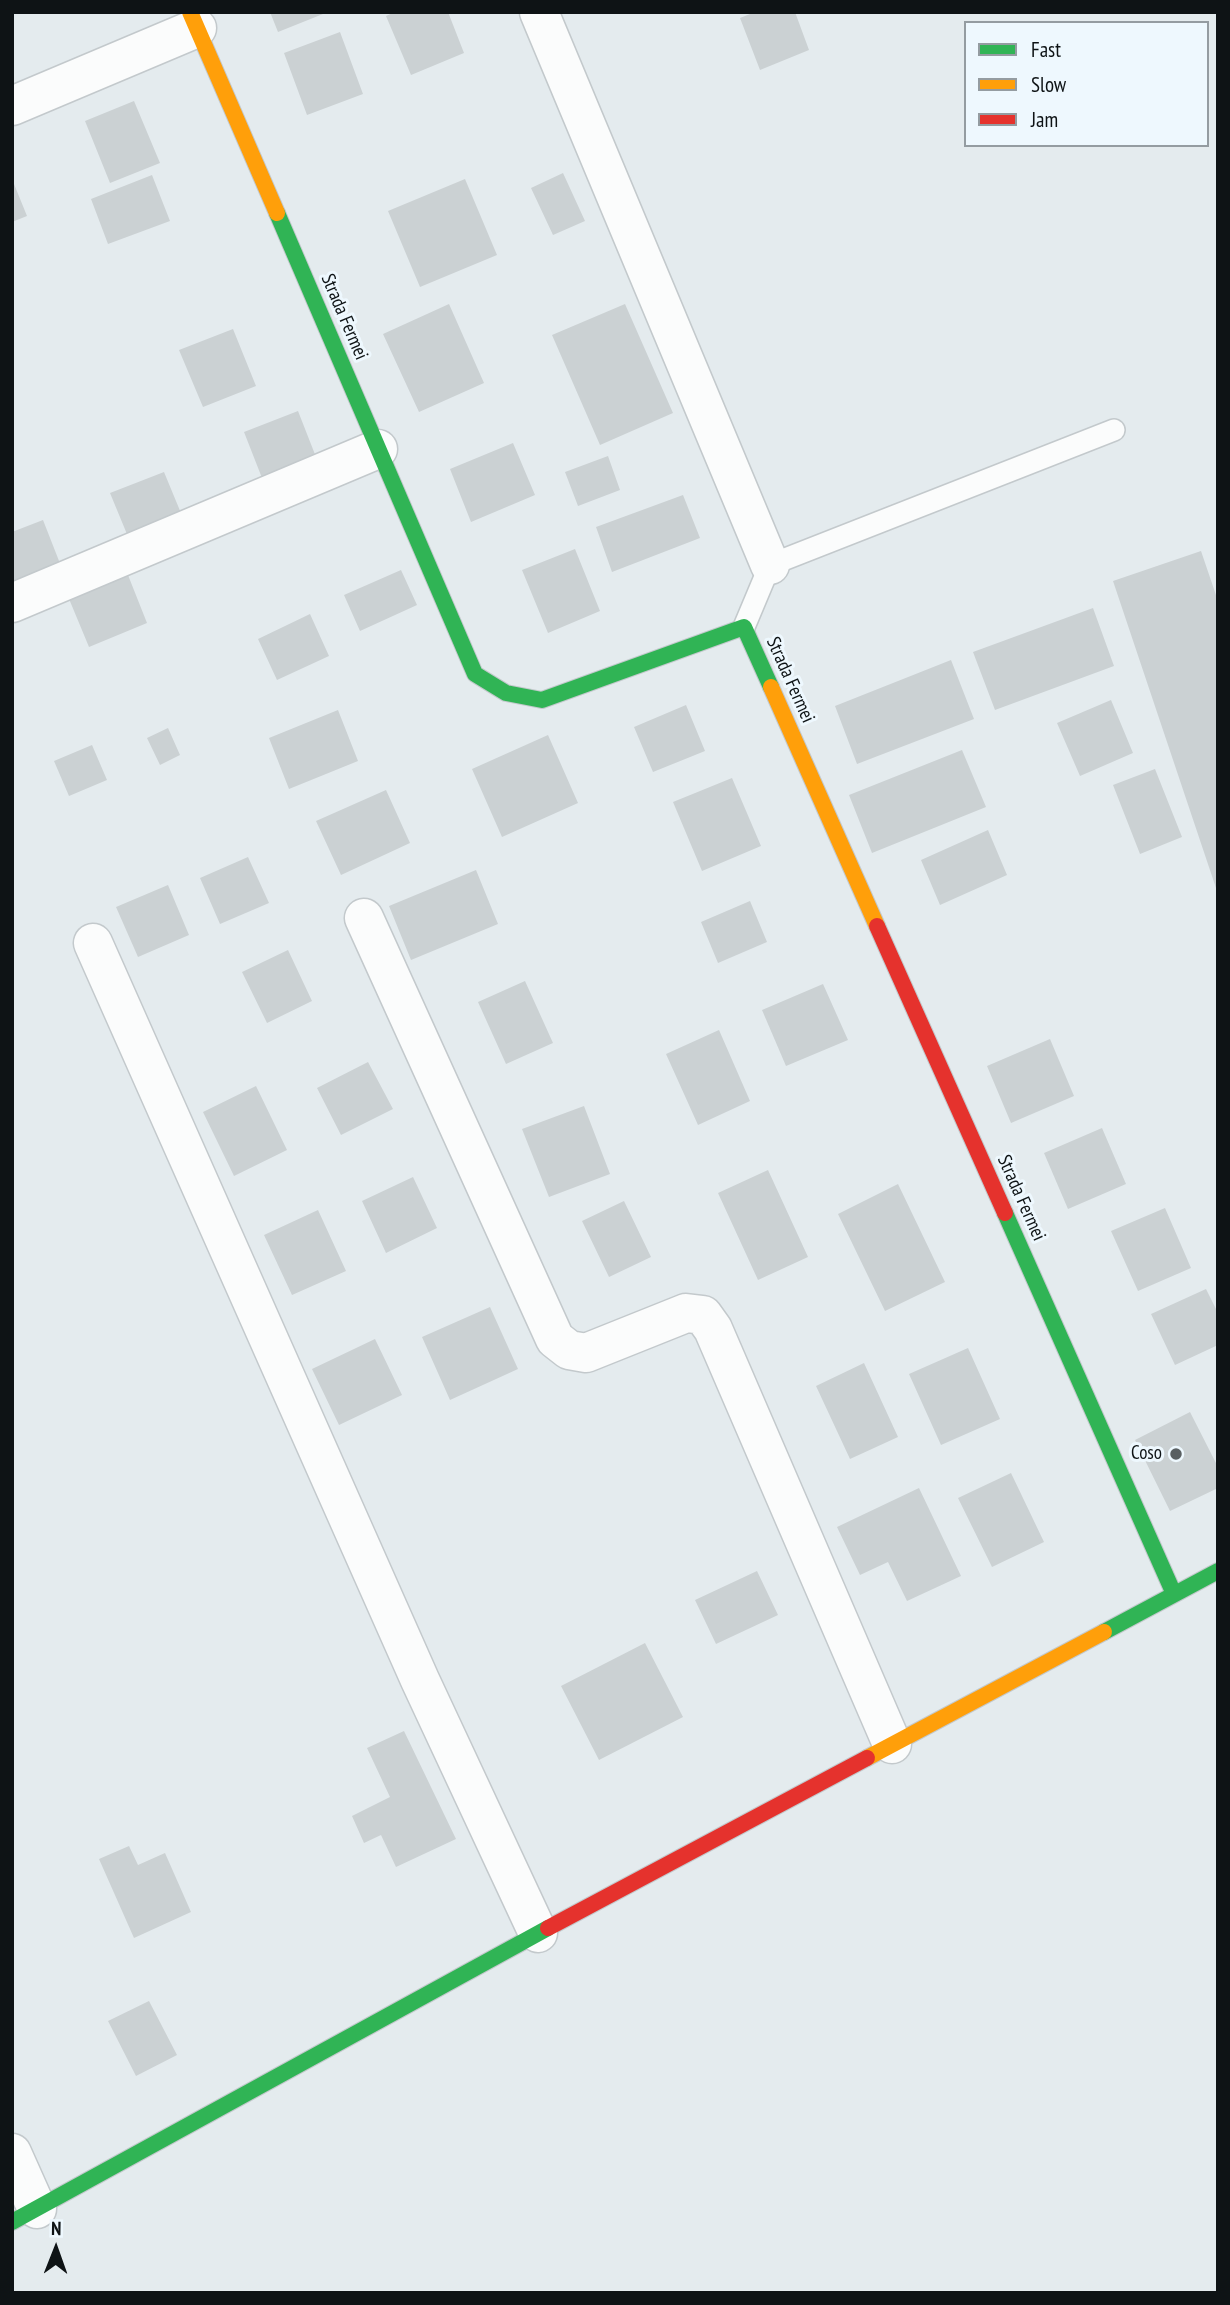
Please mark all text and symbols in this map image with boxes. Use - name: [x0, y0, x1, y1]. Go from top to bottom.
- legend: [964, 21, 1209, 147]
- text: Fast: [1031, 36, 1061, 63]
- text: Slow: [1031, 71, 1066, 98]
- text: Jam: [1031, 106, 1058, 133]
- street label: Strada Fermei: [316, 271, 372, 363]
- street label: Strada Fermei: [761, 634, 819, 726]
- street label: Strada Fermei: [992, 1152, 1050, 1244]
- place label: Coso: [1131, 1443, 1162, 1465]
- marker: Coso: [1168, 1446, 1184, 1462]
- north arrow: [21, 2214, 91, 2284]
- text: N: [51, 2216, 62, 2240]

